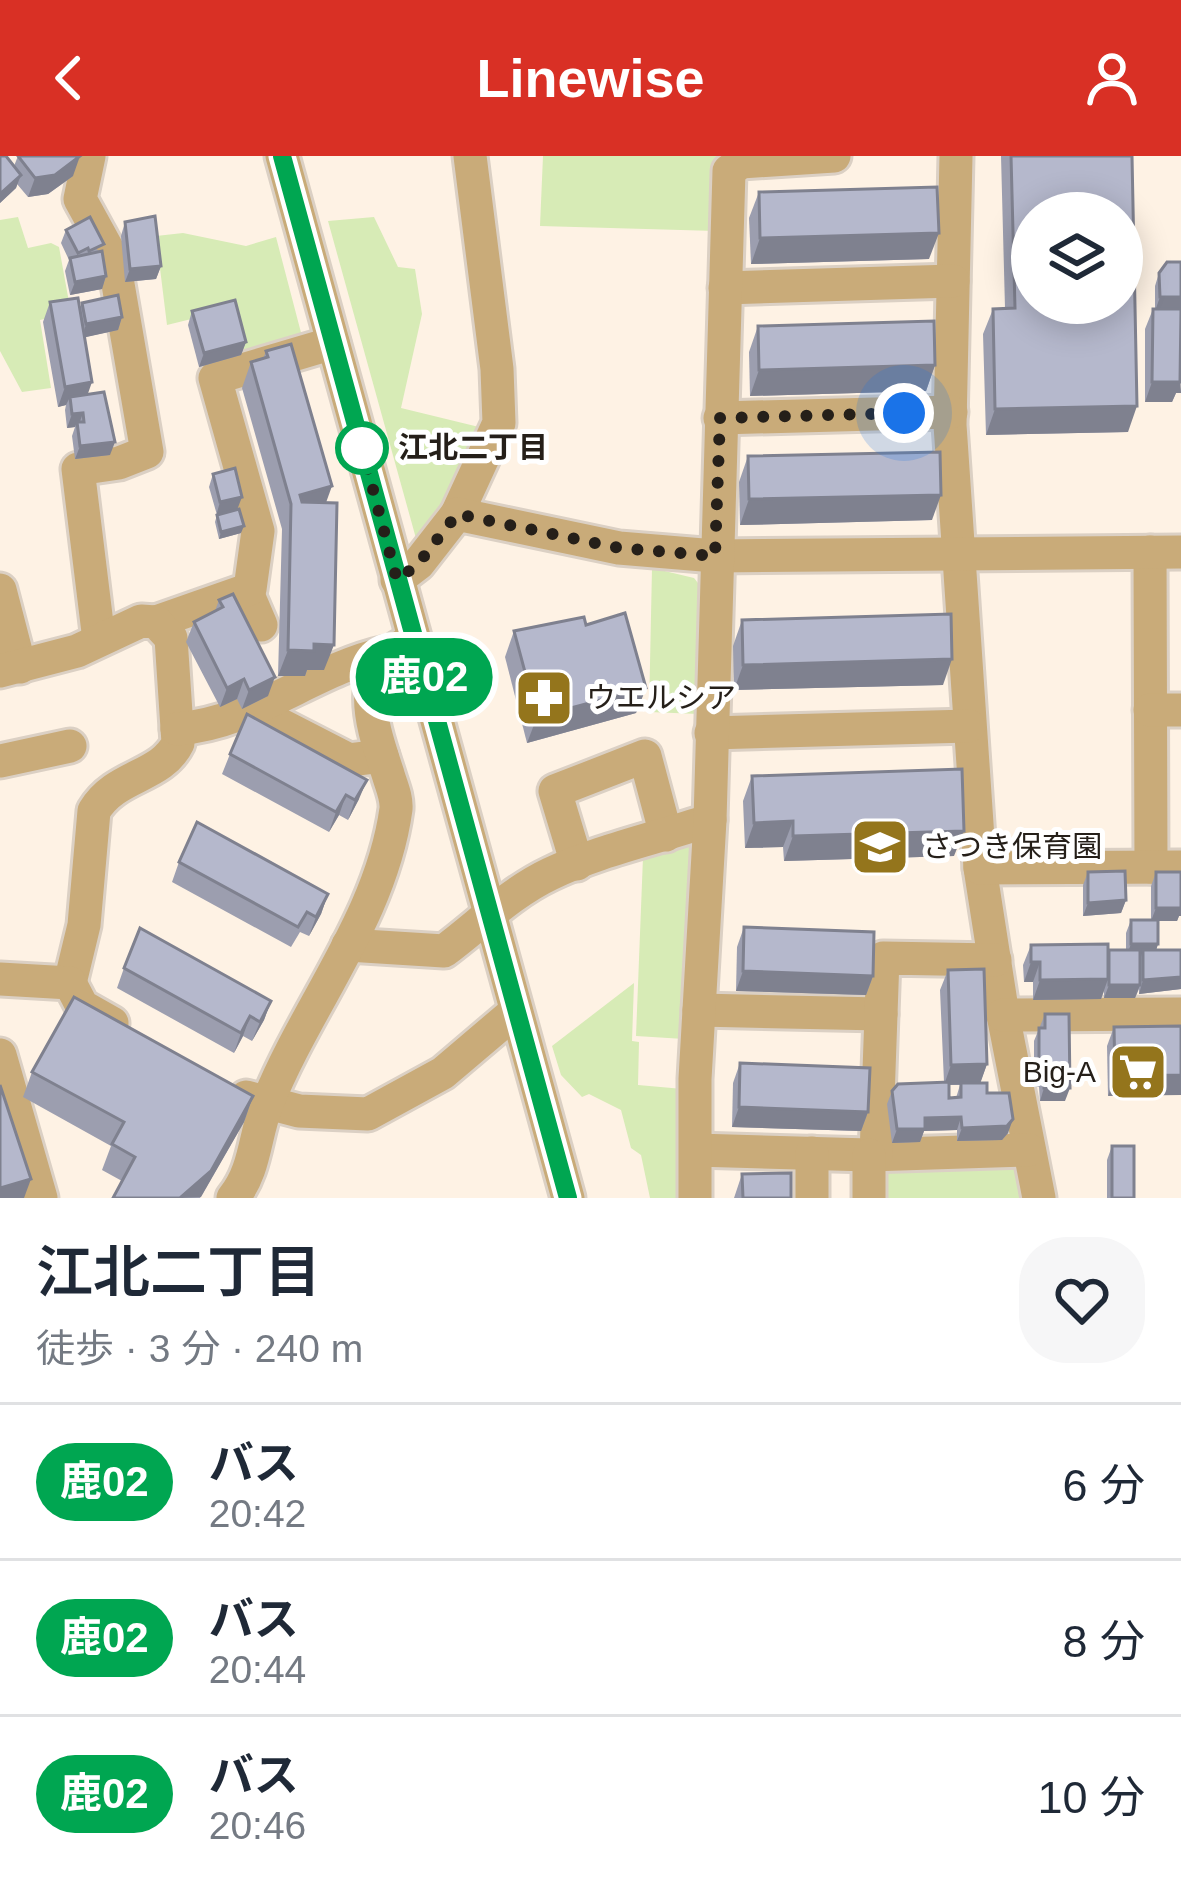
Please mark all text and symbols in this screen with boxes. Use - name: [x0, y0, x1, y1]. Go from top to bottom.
- icon: back: [36, 45, 102, 111]
- icon: person: [1079, 45, 1145, 111]
- text: Linewise: [476, 48, 705, 108]
- map controls: [1011, 192, 1143, 324]
- button: layers: [1011, 192, 1143, 324]
- your location: [874, 383, 934, 443]
- marker: 江北二丁目: [337, 423, 387, 473]
- place label: 江北二丁目: [398, 431, 548, 464]
- line badge: 鹿02: [355, 638, 493, 716]
- text: 鹿02: [380, 653, 468, 700]
- pharmacy icon: ウエルシア: [513, 667, 575, 729]
- place label: ウエルシア: [586, 681, 736, 714]
- school or university icon: さつき保育園: [849, 816, 911, 878]
- place label: さつき保育園: [922, 830, 1102, 863]
- supermarket icon: Big-A: [1107, 1041, 1169, 1103]
- place label: Big-A: [1023, 1055, 1096, 1088]
- button: heart: [1019, 1237, 1145, 1363]
- text: 江北二丁目: [36, 1240, 321, 1304]
- text: 徒歩 · 3 分 · 240 m: [36, 1327, 363, 1370]
- text: バス: [209, 1438, 299, 1489]
- text: 鹿02: [60, 1458, 149, 1505]
- text: 6 分: [1062, 1460, 1145, 1511]
- text: 20:42: [209, 1492, 306, 1535]
- text: バス: [209, 1594, 299, 1645]
- text: 鹿02: [60, 1614, 149, 1661]
- text: 8 分: [1062, 1616, 1145, 1667]
- text: 20:44: [209, 1648, 306, 1691]
- text: バス: [209, 1750, 299, 1801]
- text: 鹿02: [60, 1770, 149, 1817]
- text: 10 分: [1037, 1772, 1145, 1823]
- text: 20:46: [209, 1804, 306, 1847]

